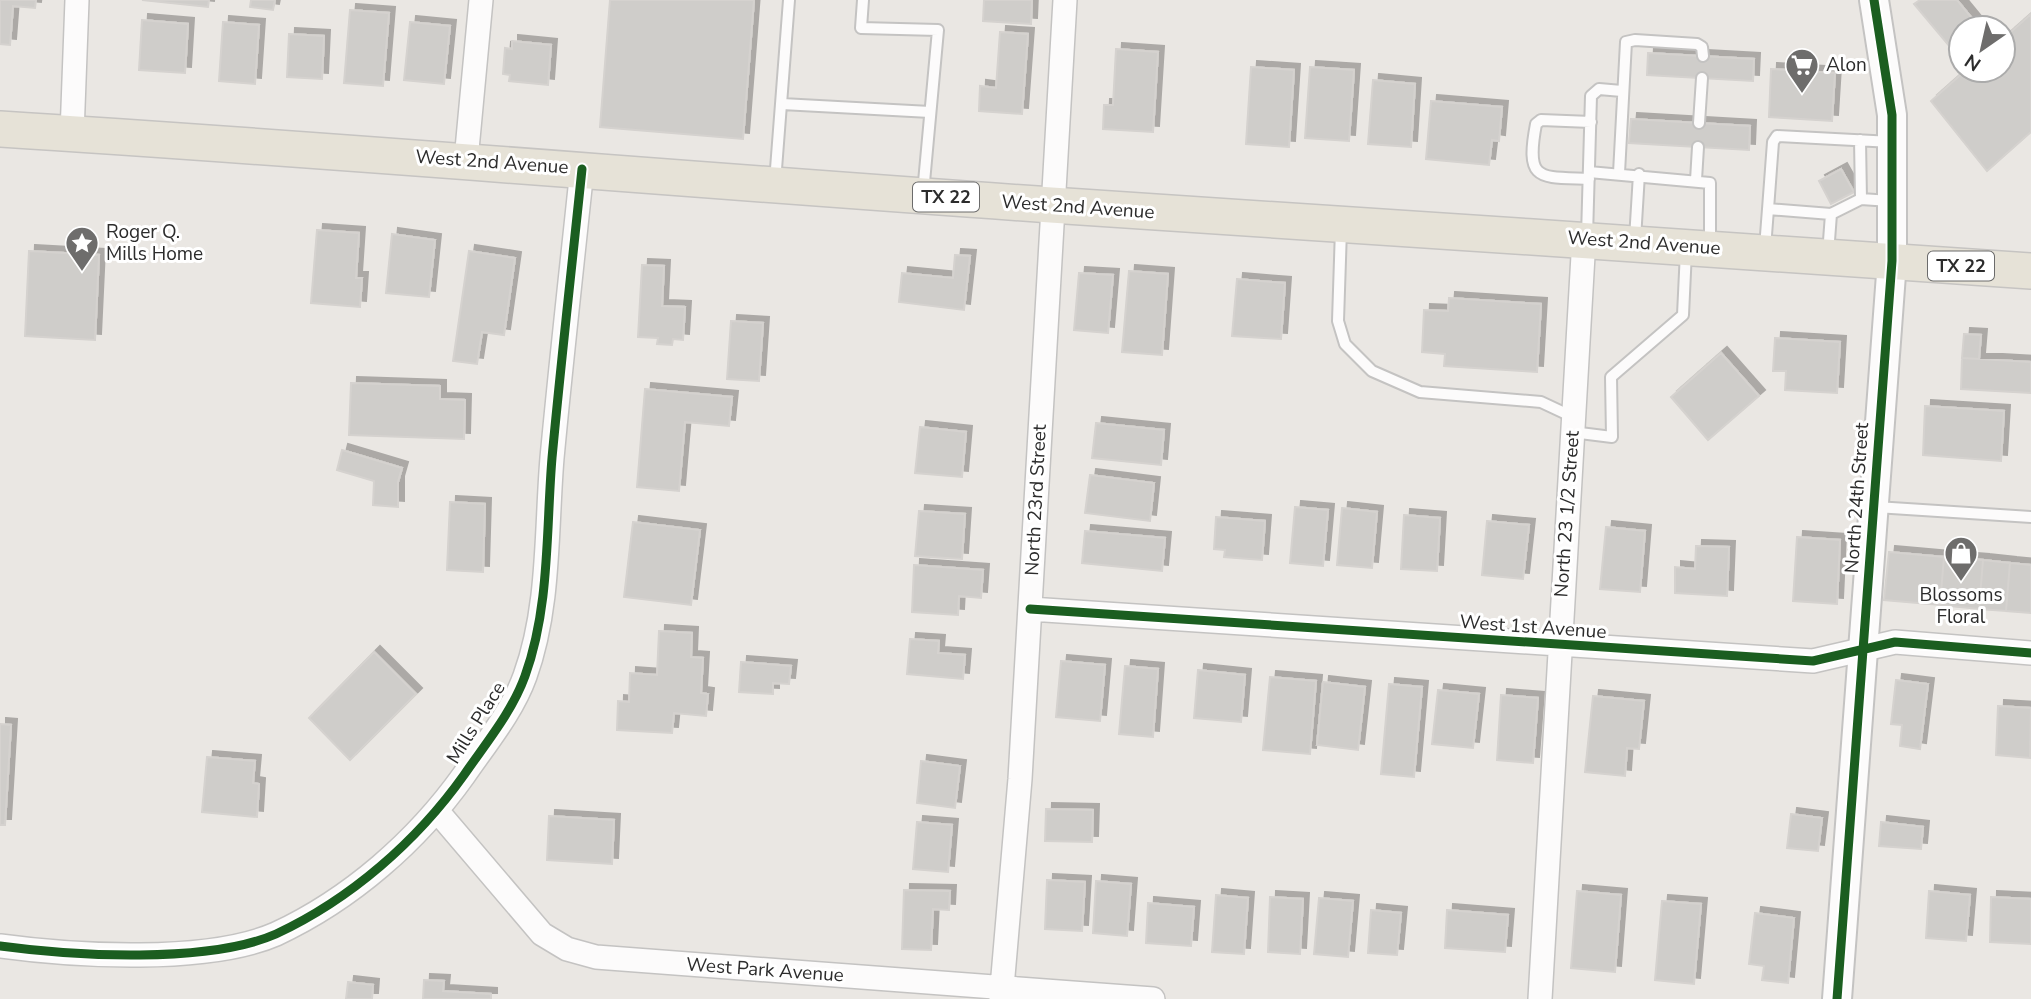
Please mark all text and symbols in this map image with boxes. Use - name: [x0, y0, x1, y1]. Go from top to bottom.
- north arrow: [1947, 14, 2017, 84]
- supermarket icon: Alon: [1783, 46, 1821, 95]
- text: N: [1960, 48, 1986, 77]
- place label: Alon: [1826, 52, 1867, 78]
- street label: West 2nd Avenue: [415, 144, 569, 180]
- road number: TX 22: [913, 182, 979, 212]
- street label: West 2nd Avenue: [1001, 189, 1155, 225]
- place label: Roger Q. Mills Home: [106, 219, 203, 267]
- place icon: Roger Q. Mills Home: [63, 224, 101, 273]
- street label: West 2nd Avenue: [1567, 225, 1721, 261]
- road number: TX 22: [1928, 252, 1994, 280]
- street label: North 24th Street: [1839, 421, 1875, 574]
- street label: North 23rd Street: [1019, 423, 1053, 576]
- street label: North 23 1/2 Street: [1548, 430, 1586, 598]
- shop icon: Blossoms Floral: [1942, 534, 1980, 583]
- place label: Blossoms Floral: [1919, 582, 2003, 630]
- street label: West 1st Avenue: [1459, 609, 1607, 645]
- street label: Mills Place: [441, 677, 511, 769]
- street label: West Park Avenue: [685, 952, 845, 988]

